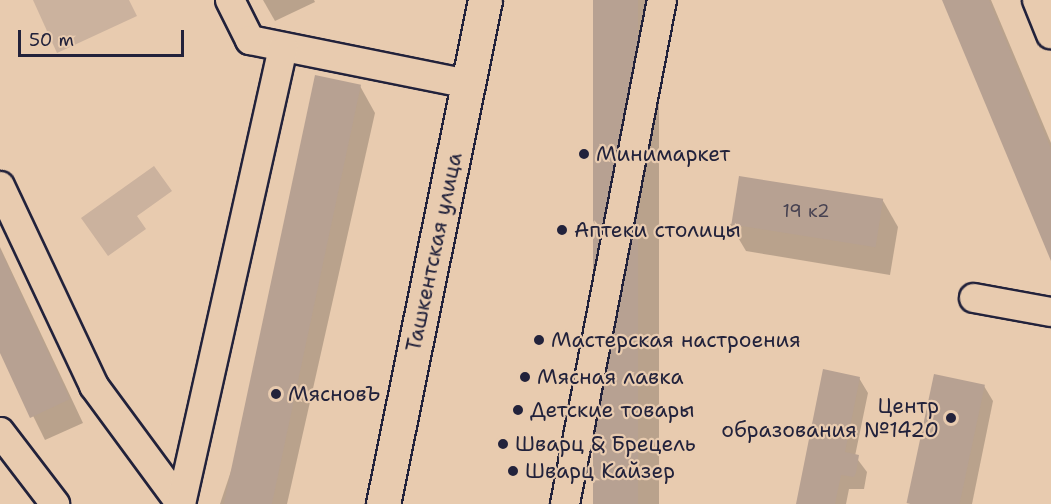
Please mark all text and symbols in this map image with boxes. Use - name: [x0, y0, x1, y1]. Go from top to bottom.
- scale bar: [21, 18, 188, 56]
- text: 50 m: [29, 28, 74, 52]
- place label: Минимаркет: [596, 141, 730, 167]
- marker: Минимаркет: [577, 147, 591, 161]
- street label: Ташкентская улица: [401, 150, 467, 354]
- house number: 19 к2: [782, 200, 830, 222]
- place label: Аптеки столицы: [574, 217, 741, 243]
- marker: Аптеки столицы: [555, 223, 569, 237]
- place label: Мастерская настроения: [551, 327, 801, 353]
- marker: Мастерская настроения: [532, 333, 546, 347]
- place label: Мясная лавка: [537, 364, 683, 390]
- marker: Мясная лавка: [518, 370, 532, 384]
- place label: МясновЪ: [288, 381, 381, 407]
- marker: МясновЪ: [269, 387, 283, 401]
- place label: Центр образования №1420: [721, 393, 939, 443]
- place label: Детские товары: [530, 397, 695, 423]
- marker: Детские товары: [511, 403, 525, 417]
- marker: Центр образования №1420: [944, 411, 958, 425]
- place label: Шварц & Брецель: [515, 431, 696, 457]
- marker: Шварц & Брецель: [496, 437, 510, 451]
- place label: Шварц Кайзер: [525, 458, 675, 484]
- marker: Шварц Кайзер: [506, 464, 520, 478]

